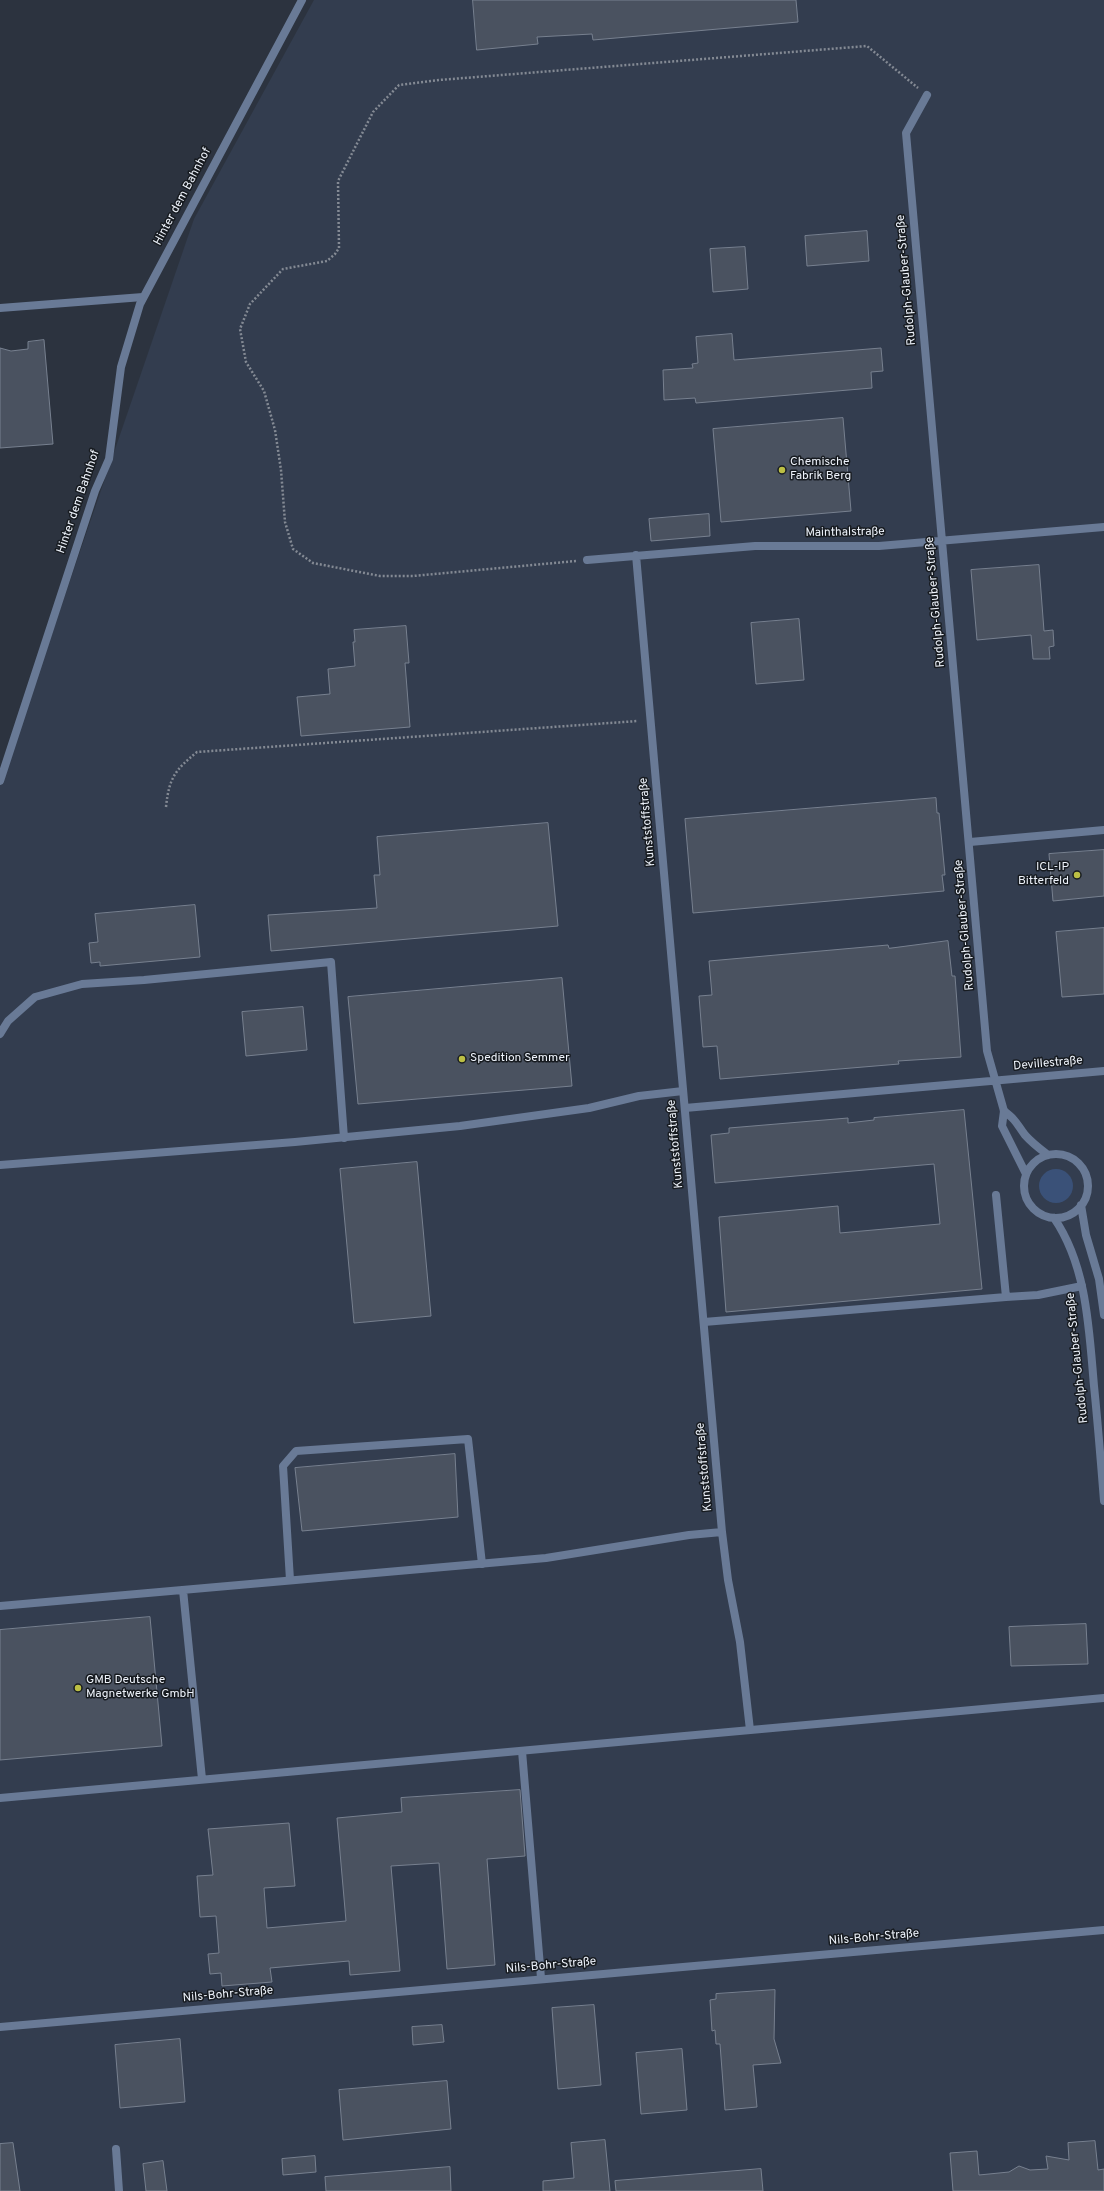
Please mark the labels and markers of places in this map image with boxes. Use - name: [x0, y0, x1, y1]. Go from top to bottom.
- place label: Chemische Fabrik Berg: [790, 456, 851, 484]
- marker: Chemische Fabrik Berg: [777, 465, 787, 475]
- place label: ICL-IP Bitterfeld: [1018, 861, 1069, 889]
- marker: ICL-IP Bitterfeld: [1072, 870, 1082, 880]
- place label: Spedition Semmer: [470, 1052, 570, 1066]
- marker: Spedition Semmer: [457, 1054, 467, 1064]
- place label: GMB Deutsche Magnetwerke GmbH: [86, 1674, 195, 1702]
- marker: GMB Deutsche Magnetwerke GmbH: [73, 1683, 83, 1693]

